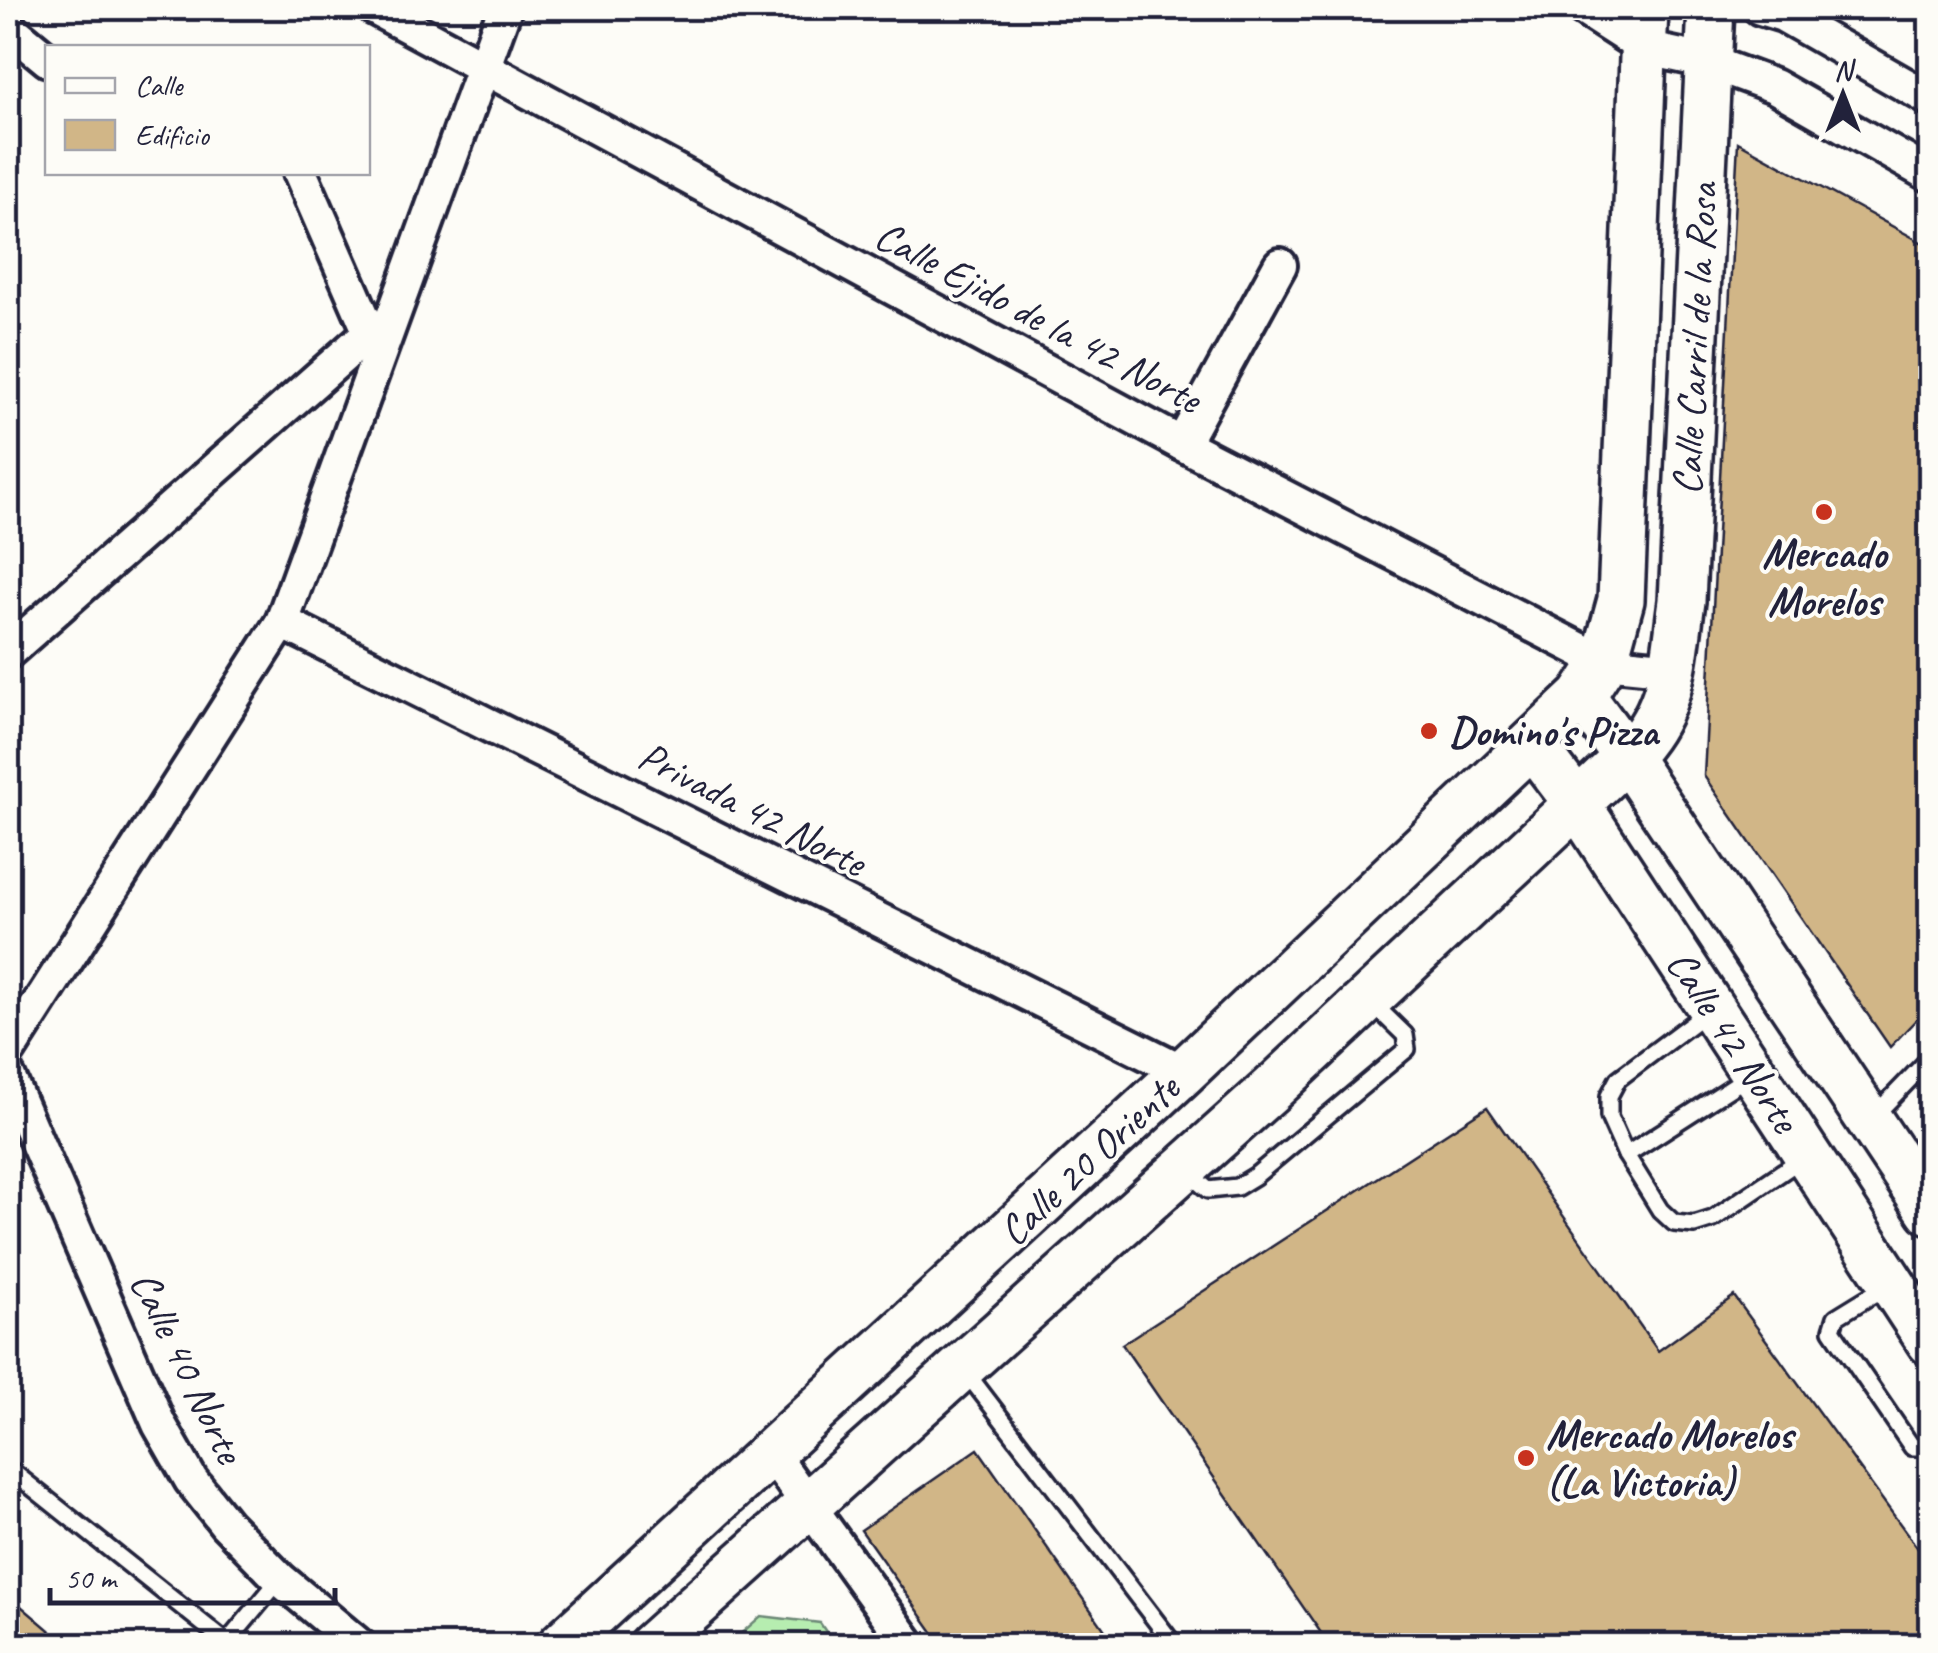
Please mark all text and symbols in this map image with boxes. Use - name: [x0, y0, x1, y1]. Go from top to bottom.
- legend: [45, 45, 370, 175]
- north arrow: [1793, 45, 1893, 145]
- text: N: [1834, 53, 1856, 88]
- text: Calle: [135, 66, 184, 104]
- text: Edificio: [135, 116, 210, 154]
- street label: Calle Carril de la Rosa: [1660, 179, 1730, 496]
- street label: Calle Ejido de la 42 Norte: [866, 209, 1212, 426]
- marker: Mercado Morelos: [1813, 501, 1835, 523]
- place label: Mercado Morelos: [1762, 527, 1889, 628]
- place label: Domino's Pizza: [1449, 705, 1660, 758]
- marker: Domino's Pizza: [1418, 720, 1440, 742]
- street label: Privada 42 Norte: [630, 729, 877, 890]
- street label: Calle 42 Norte: [1654, 940, 1813, 1144]
- street label: Calle 20 Oriente: [987, 1061, 1192, 1257]
- street label: Calle 40 Norte: [118, 1262, 257, 1474]
- place label: Mercado Morelos (La Victoria): [1546, 1408, 1797, 1509]
- marker: Mercado Morelos (La Victoria): [1515, 1447, 1537, 1469]
- scale bar: [50, 1543, 335, 1605]
- text: 50 m: [65, 1559, 118, 1597]

